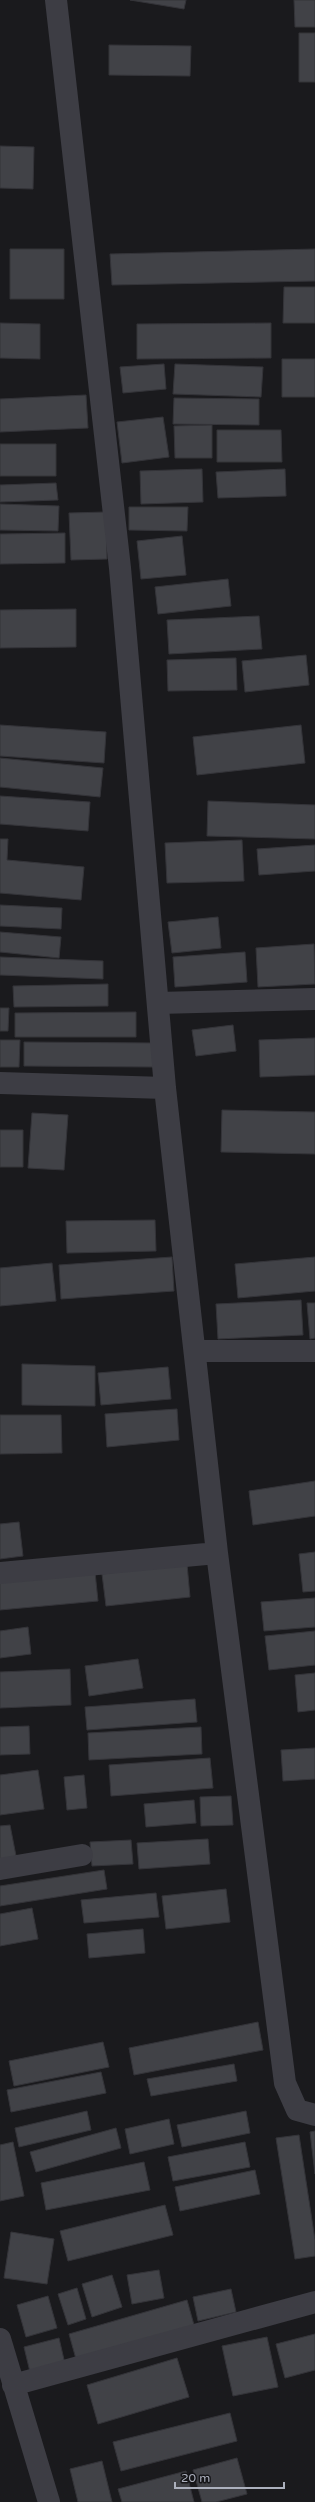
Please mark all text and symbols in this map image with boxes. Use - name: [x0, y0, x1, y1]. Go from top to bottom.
- scale bar: [175, 2464, 284, 2490]
- text: 20 m: [181, 2471, 210, 2485]

